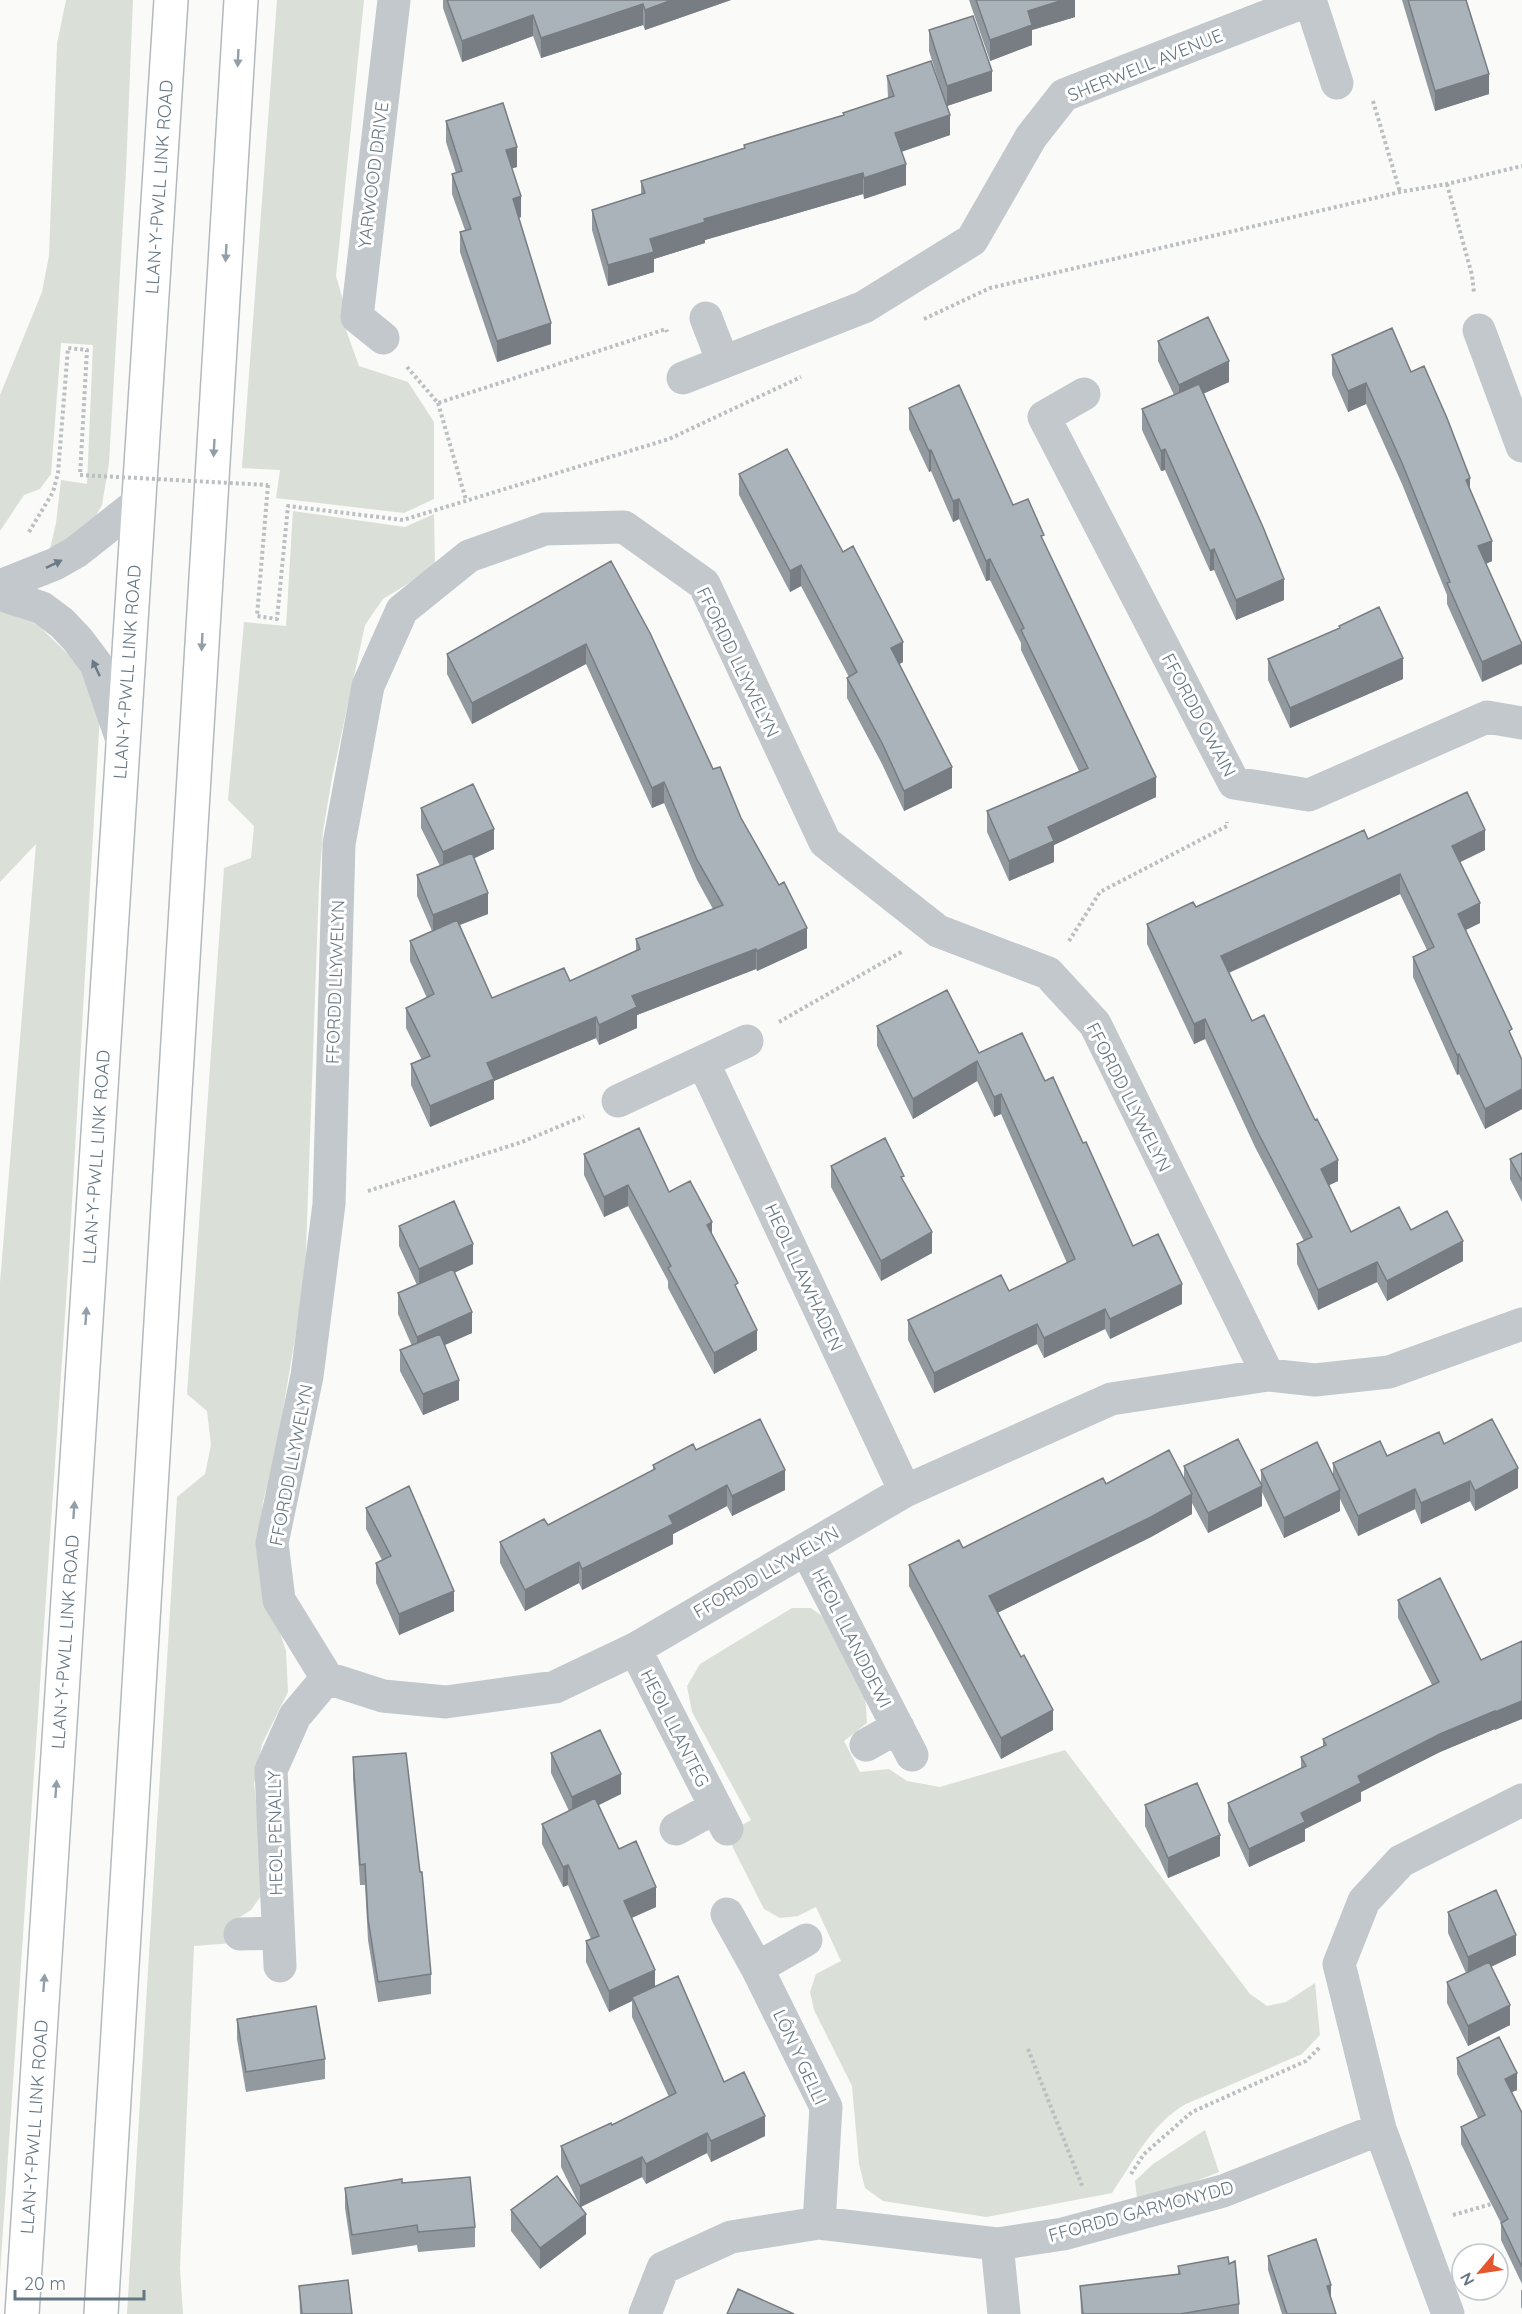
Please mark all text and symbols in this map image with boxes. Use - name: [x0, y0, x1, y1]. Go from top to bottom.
- street label: SHERWELL AVENUE: [1064, 23, 1226, 107]
- one-way arrow: [233, 49, 243, 68]
- street label: LLAN-Y-PWLL LINK ROAD: [140, 79, 178, 295]
- street label: YARWOOD DRIVE: [353, 100, 393, 250]
- one-way arrow: [221, 244, 231, 263]
- one-way arrow: [210, 438, 219, 457]
- one-way arrow: [45, 559, 63, 569]
- street label: LLAN-Y-PWLL LINK ROAD: [108, 564, 146, 780]
- street label: FFORDD LLYWELYN: [692, 583, 784, 741]
- one-way arrow: [198, 633, 207, 652]
- street label: FFORDD OWAIN: [1157, 649, 1241, 781]
- one-way arrow: [91, 659, 101, 677]
- street label: FFORDD LLYWELYN: [321, 900, 349, 1064]
- street label: FFORDD LLYWELYN: [1081, 1019, 1177, 1175]
- street label: LLAN-Y-PWLL LINK ROAD: [77, 1049, 115, 1265]
- street label: HEOL LLAWHADEN: [760, 1200, 848, 1354]
- one-way arrow: [82, 1306, 91, 1325]
- street label: FFORDD LLYWELYN: [264, 1382, 318, 1548]
- one-way arrow: [69, 1501, 78, 1520]
- street label: FFORDD LLYWELYN: [689, 1521, 843, 1623]
- street label: LLAN-Y-PWLL LINK ROAD: [46, 1534, 84, 1750]
- street label: HEOL LLANDDEWI: [807, 1564, 897, 1712]
- street label: HEOL LLANTEG: [635, 1665, 715, 1791]
- street label: HEOL PENALLY: [262, 1770, 288, 1896]
- one-way arrow: [51, 1779, 61, 1798]
- one-way arrow: [39, 1974, 48, 1993]
- street label: LÔN Y GELLI: [768, 2006, 832, 2108]
- street label: LLAN-Y-PWLL LINK ROAD: [15, 2019, 53, 2235]
- street label: FFORDD GARMONYDD: [1046, 2175, 1236, 2247]
- north arrow: [1450, 2242, 1510, 2302]
- scale bar: [15, 2263, 144, 2301]
- text: N: [1455, 2269, 1478, 2289]
- text: 20 m: [24, 2272, 66, 2295]

